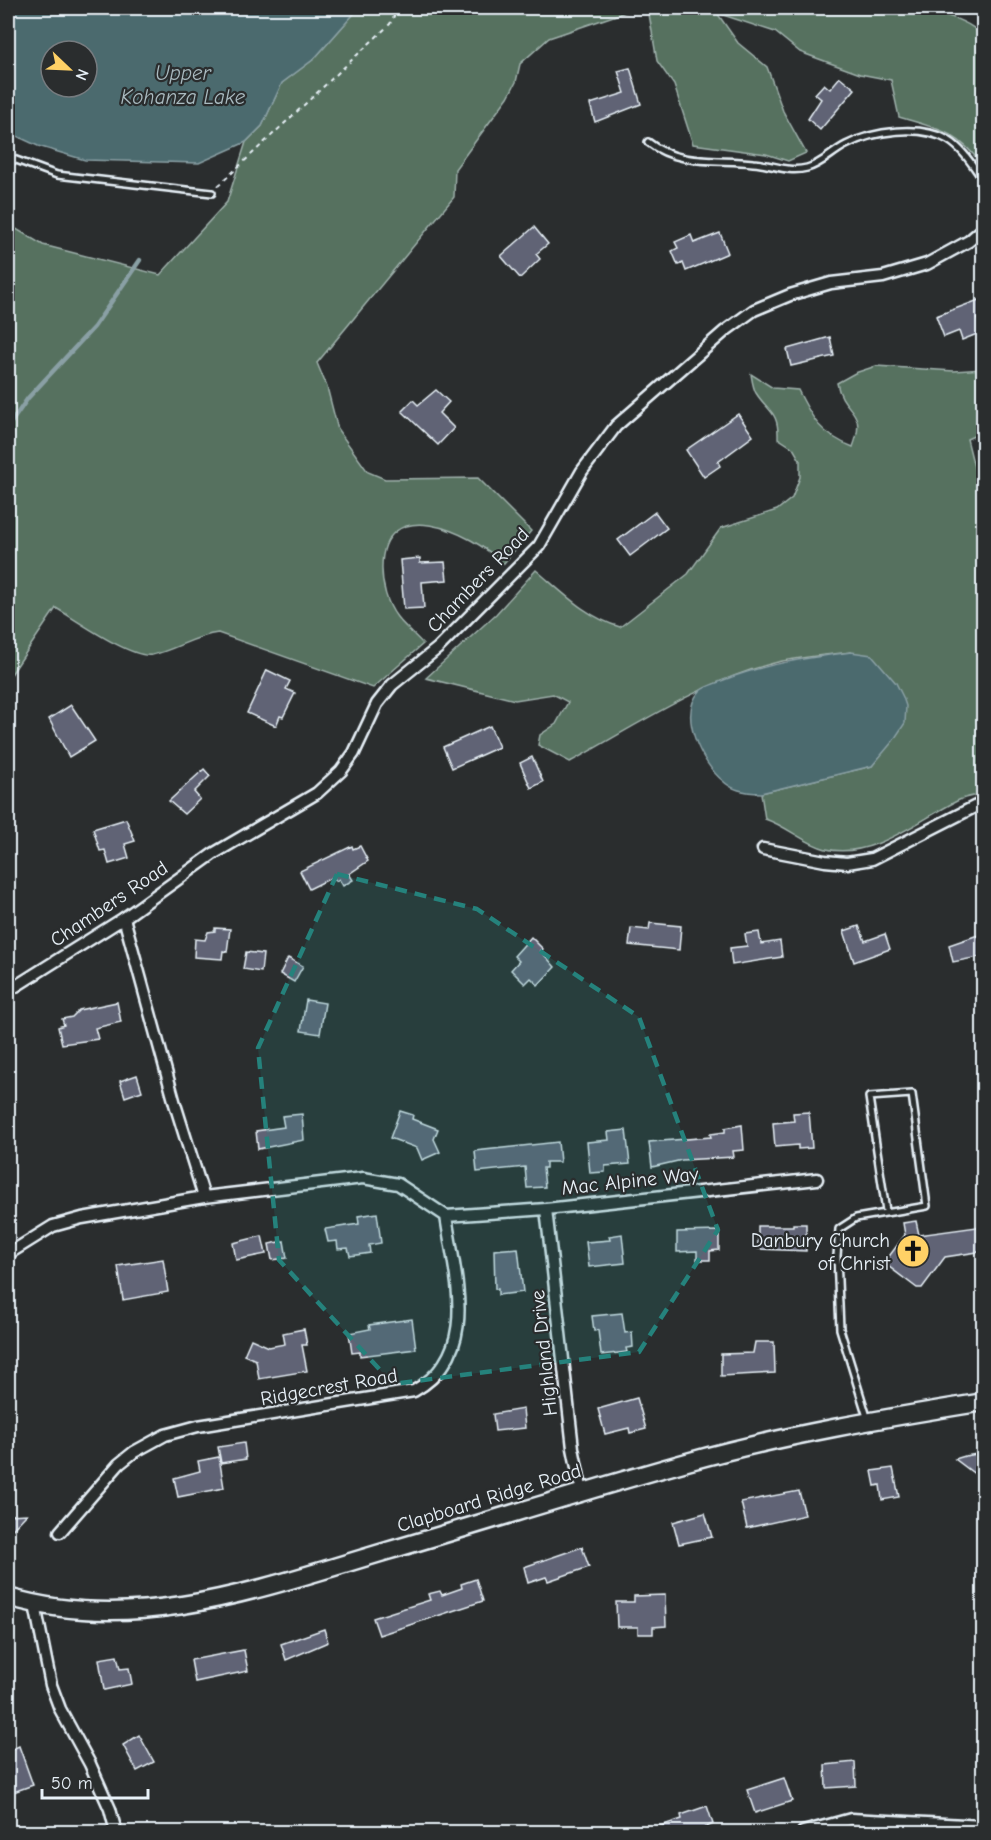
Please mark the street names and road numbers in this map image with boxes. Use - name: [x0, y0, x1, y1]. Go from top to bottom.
- street label: Chambers Road: [422, 523, 534, 637]
- street label: Chambers Road: [46, 856, 172, 952]
- street label: Mac Alpine Way: [560, 1162, 700, 1200]
- street label: Highland Drive: [526, 1289, 562, 1417]
- street label: Ridgecrest Road: [259, 1364, 399, 1410]
- street label: Clapboard Ridge Road: [394, 1459, 584, 1537]

